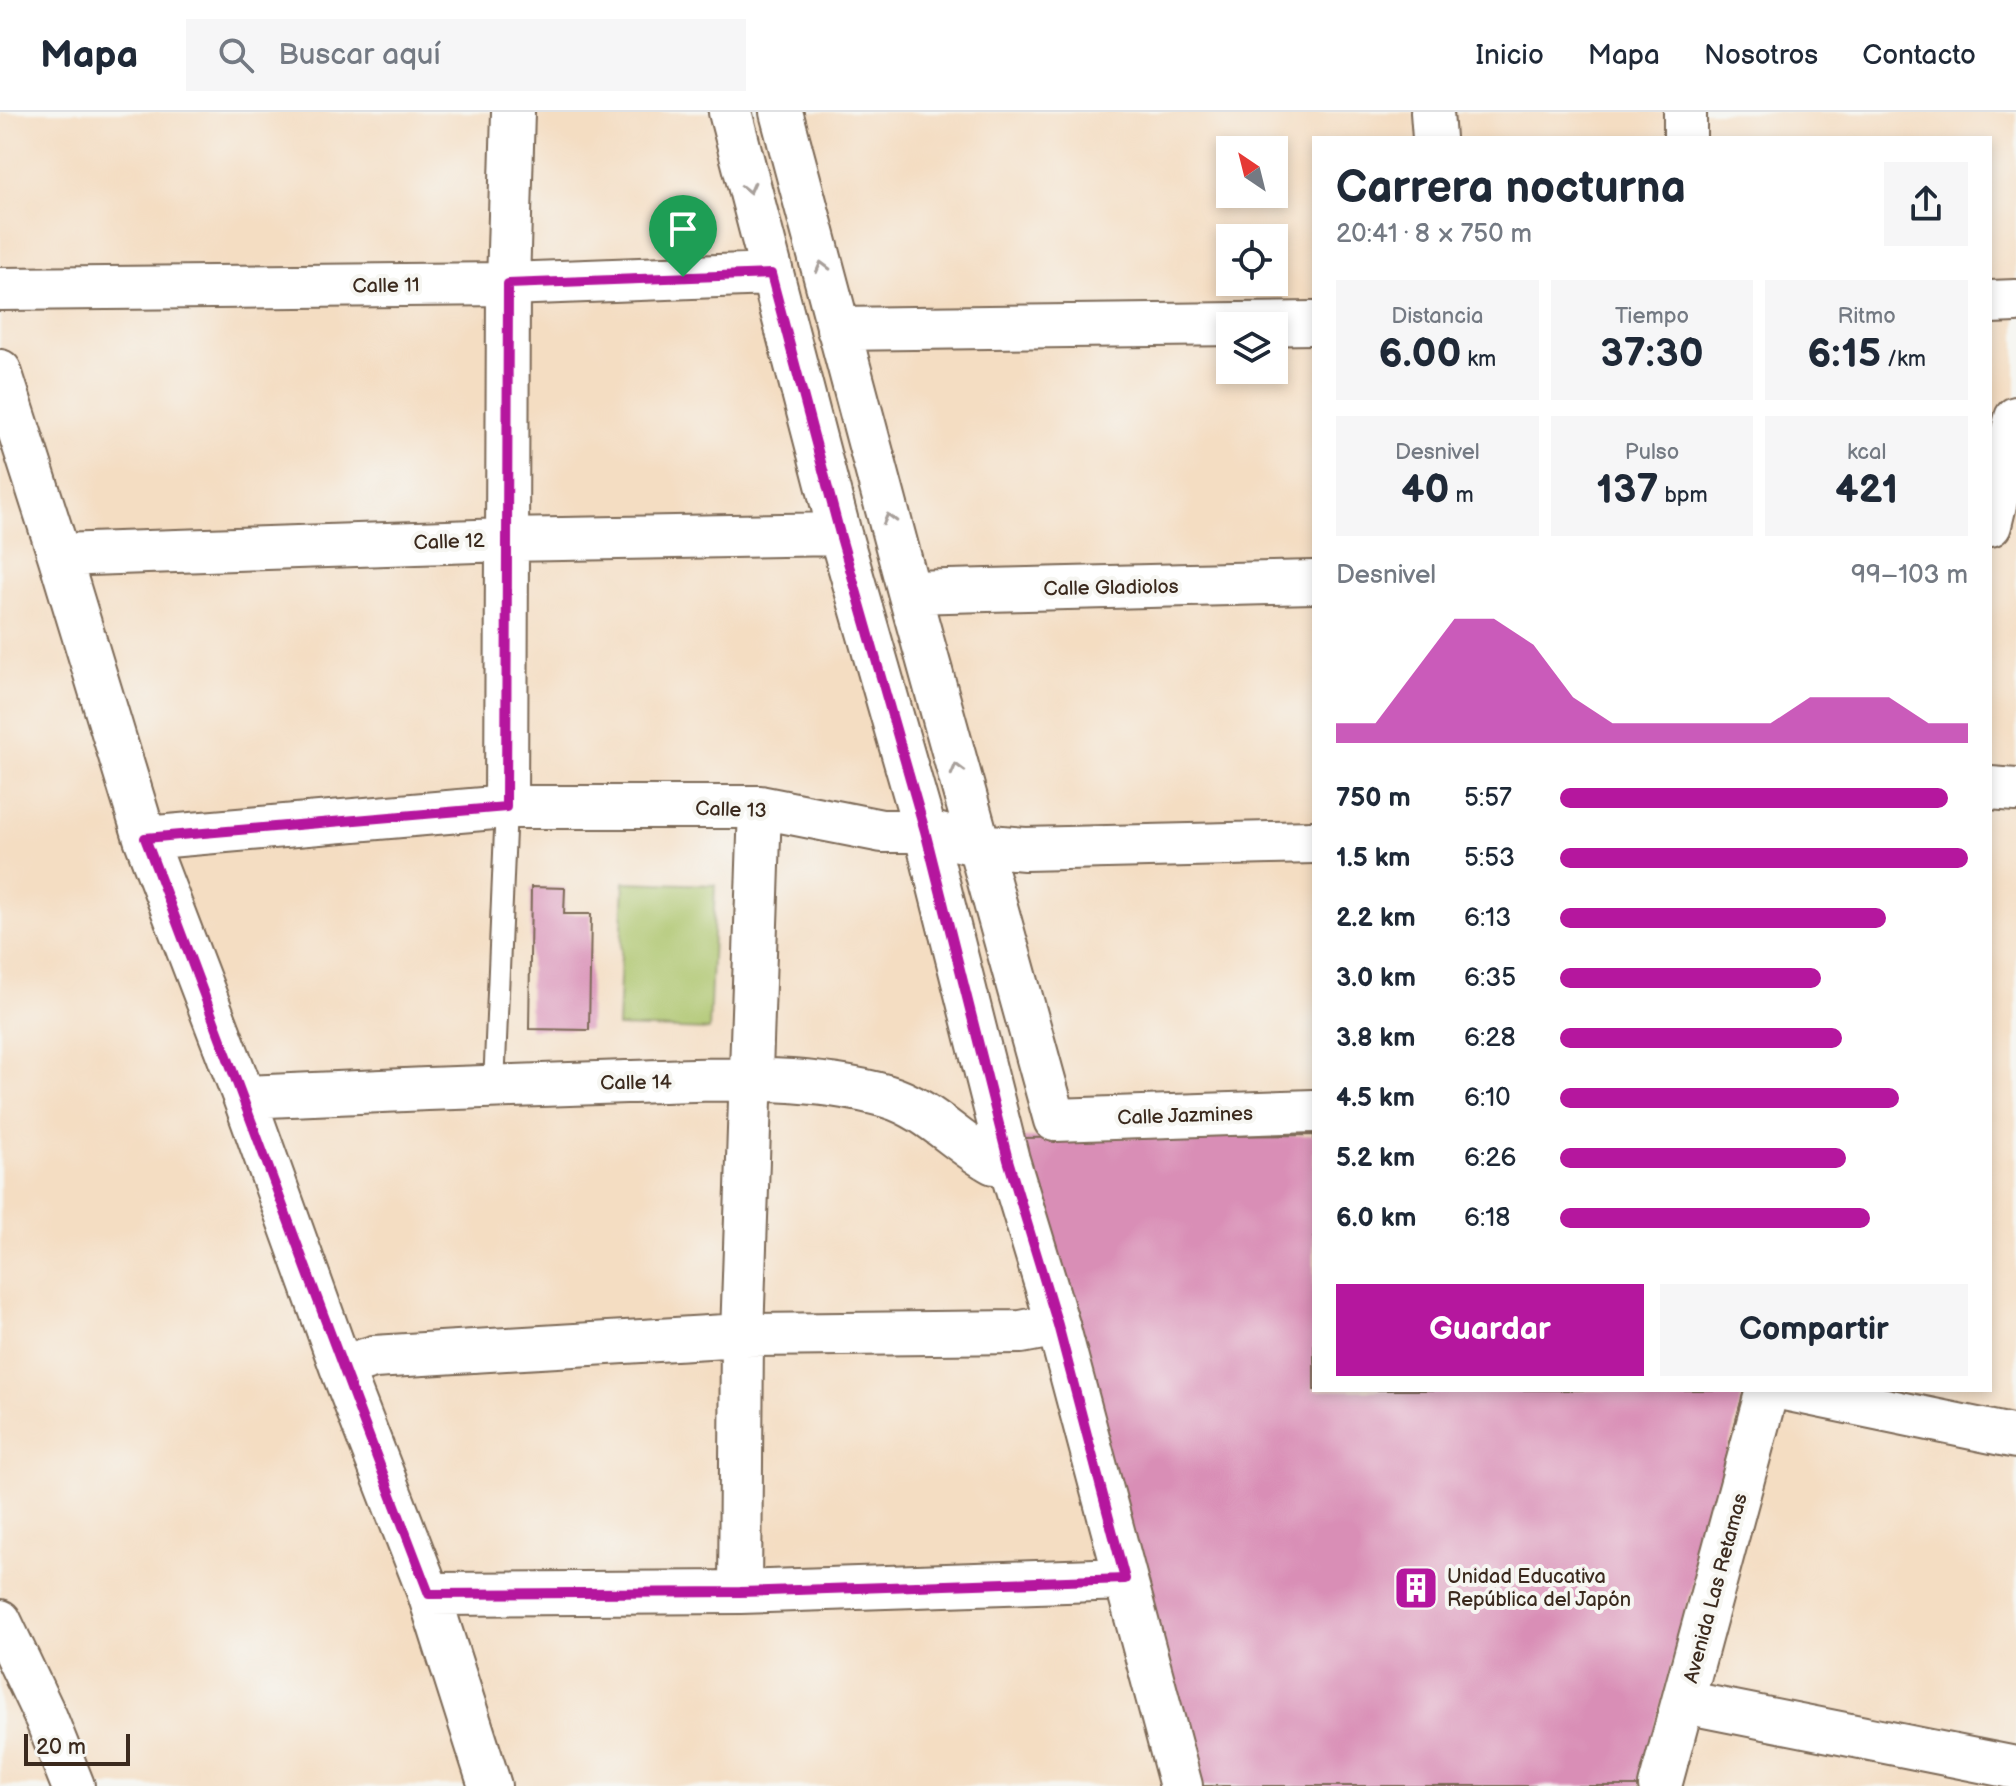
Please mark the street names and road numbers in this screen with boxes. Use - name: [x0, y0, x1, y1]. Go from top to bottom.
- street label: Calle 11: [352, 273, 420, 299]
- street label: Calle 12: [413, 529, 485, 555]
- street label: Calle Gladiolos: [1043, 575, 1179, 601]
- street label: Calle 13: [695, 797, 767, 823]
- street label: Calle 14: [600, 1070, 672, 1096]
- street label: Calle Jazmines: [1117, 1102, 1253, 1130]
- street label: Avenida Las Retamas: [1679, 1491, 1753, 1686]

